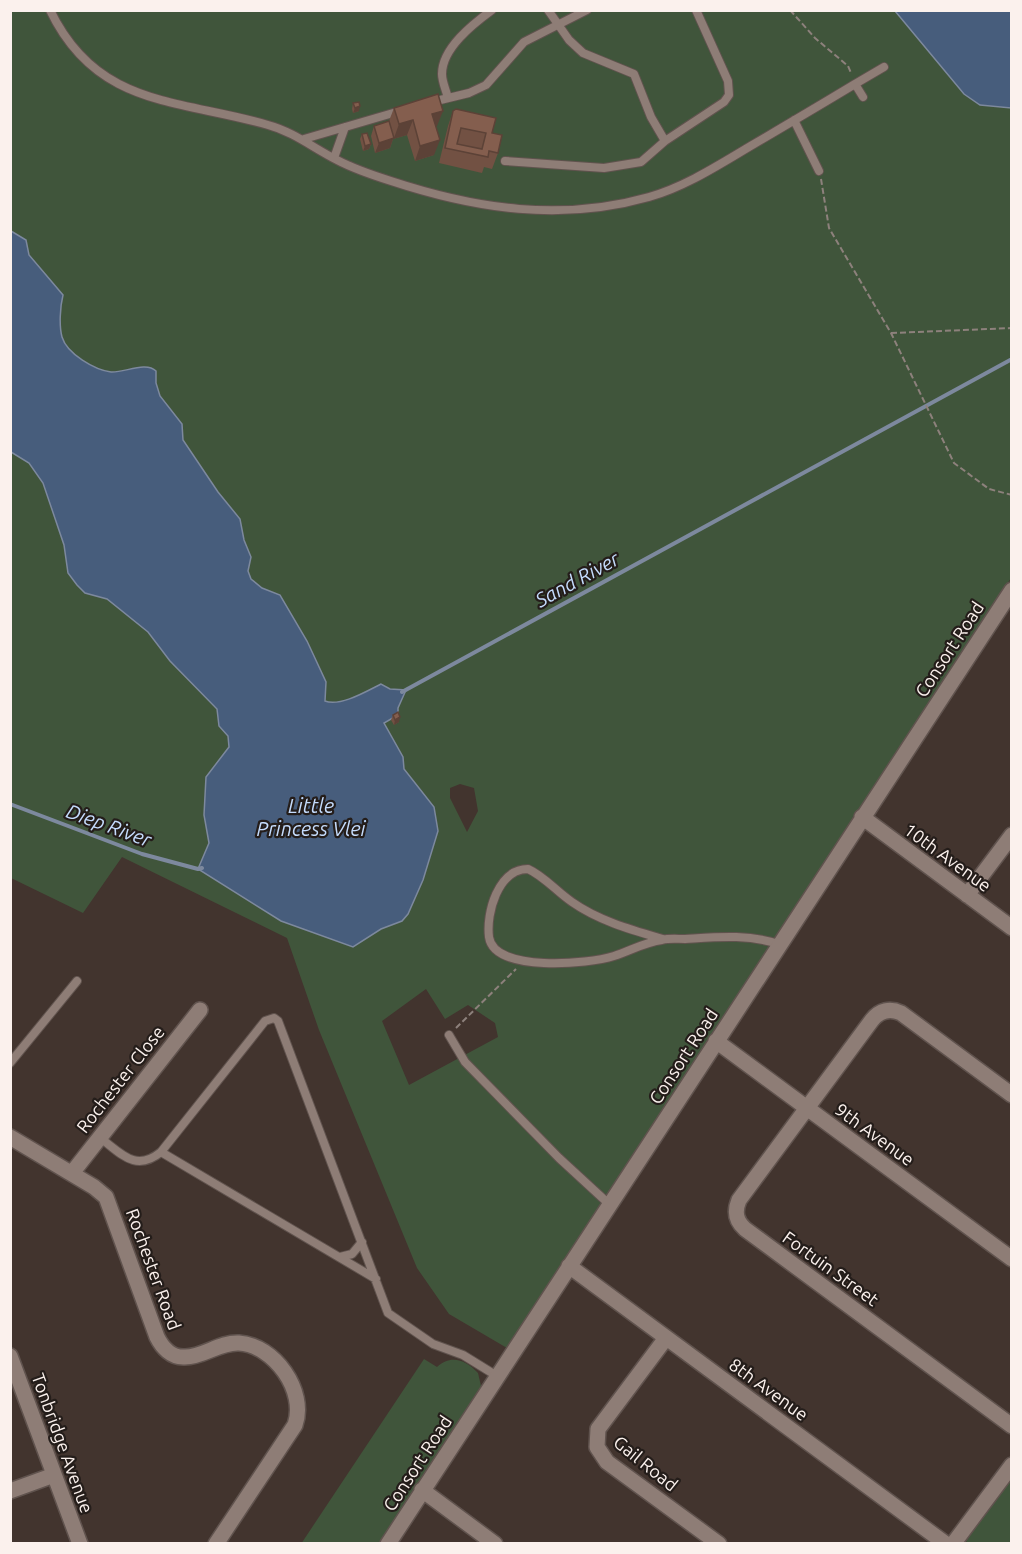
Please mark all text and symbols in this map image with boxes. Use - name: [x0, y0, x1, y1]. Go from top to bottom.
- water label: Sand River: [530, 546, 624, 612]
- street label: Consort Road: [911, 598, 987, 700]
- water label: Little Princess Vlei: [257, 794, 366, 840]
- water label: Diep River: [63, 799, 156, 851]
- street label: 10th Avenue: [901, 819, 995, 895]
- street label: Consort Road: [645, 1005, 721, 1107]
- street label: Rochester Close: [72, 1022, 168, 1136]
- street label: 9th Avenue: [832, 1099, 918, 1169]
- street label: Rochester Road: [123, 1206, 185, 1332]
- street label: Fortuin Street: [779, 1227, 883, 1309]
- street label: 8th Avenue: [726, 1354, 812, 1424]
- street label: Tonbridge Avenue: [28, 1370, 98, 1516]
- street label: Consort Road: [379, 1412, 455, 1514]
- street label: Gail Road: [610, 1431, 682, 1495]

